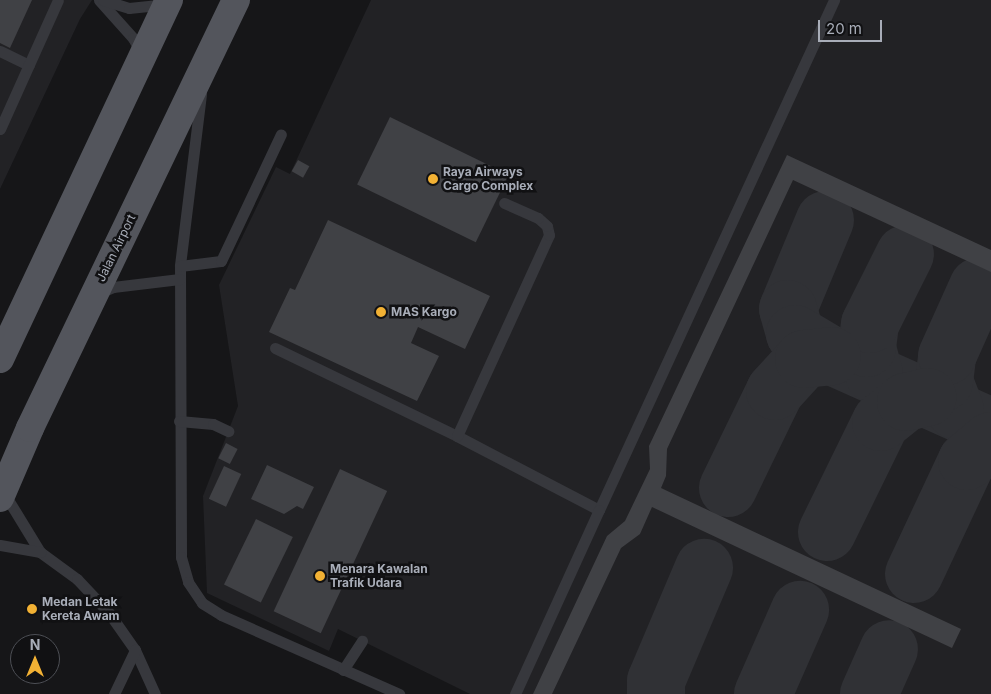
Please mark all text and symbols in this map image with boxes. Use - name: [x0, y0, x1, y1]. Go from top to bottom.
- scale bar: [821, 10, 885, 42]
- text: 20 m: [826, 19, 862, 38]
- place label: Raya Airways Cargo Complex: [443, 165, 533, 193]
- marker: Raya Airways Cargo Complex: [427, 173, 439, 185]
- street label: Jalan Airport: [94, 212, 138, 284]
- place label: MAS Kargo: [391, 305, 457, 319]
- marker: MAS Kargo: [375, 306, 387, 318]
- place label: Menara Kawalan Trafik Udara: [330, 562, 428, 590]
- marker: Menara Kawalan Trafik Udara: [314, 570, 326, 582]
- place label: Medan Letak Kereta Awam: [42, 595, 120, 623]
- marker: Medan Letak Kereta Awam: [26, 603, 38, 615]
- north arrow: [10, 634, 60, 684]
- text: N: [30, 636, 40, 653]

